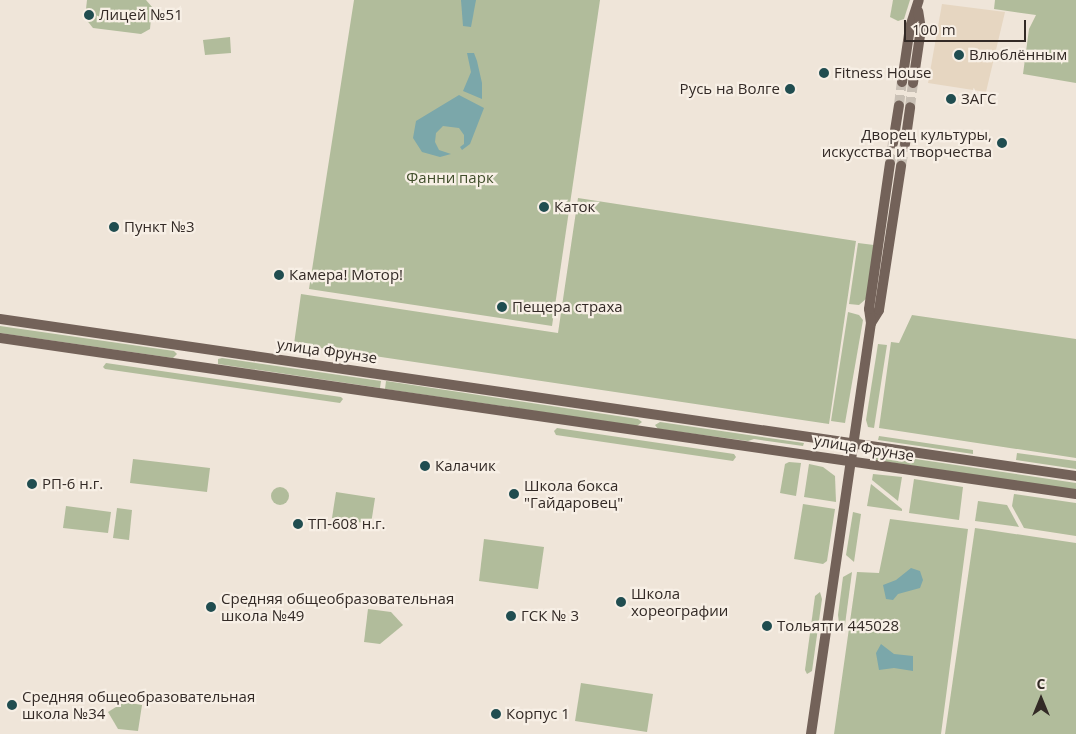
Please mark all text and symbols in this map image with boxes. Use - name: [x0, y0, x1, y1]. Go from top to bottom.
- place label: Лицей №51: [99, 6, 183, 24]
- marker: Лицей №51: [83, 9, 95, 21]
- scale bar: [906, 10, 1028, 42]
- text: 100 m: [912, 19, 956, 39]
- place label: Влюблённым: [969, 46, 1067, 64]
- marker: Влюблённым: [953, 49, 965, 61]
- place label: Fitness House: [834, 64, 932, 82]
- marker: Fitness House: [818, 67, 830, 79]
- place label: Русь на Волге: [680, 80, 780, 98]
- marker: Русь на Волге: [784, 83, 796, 95]
- place label: ЗАГС: [961, 90, 996, 108]
- marker: ЗАГС: [945, 93, 957, 105]
- place label: Дворец культуры, искусства и творчества: [822, 125, 992, 160]
- marker: Дворец культуры, искусства и творчества: [996, 137, 1008, 149]
- park label: Фанни парк: [406, 169, 494, 187]
- place label: Каток: [554, 198, 595, 216]
- marker: Каток: [538, 201, 550, 213]
- place label: Пункт №3: [124, 218, 194, 236]
- marker: Пункт №3: [108, 221, 120, 233]
- place label: Камера! Мотор!: [289, 266, 403, 284]
- marker: Камера! Мотор!: [273, 269, 285, 281]
- place label: Пещера страха: [512, 298, 623, 316]
- marker: Пещера страха: [496, 301, 508, 313]
- street label: улица Фрунзе: [276, 335, 378, 367]
- street label: улица Фрунзе: [813, 431, 915, 465]
- place label: Калачик: [435, 457, 496, 475]
- marker: Калачик: [419, 460, 431, 472]
- place label: РП-6 н.г.: [42, 475, 103, 493]
- place label: Школа бокса "Гайдаровец": [524, 476, 623, 511]
- marker: РП-6 н.г.: [26, 478, 38, 490]
- marker: Школа бокса "Гайдаровец": [508, 488, 520, 500]
- place label: ТП-608 н.г.: [308, 515, 385, 533]
- marker: ТП-608 н.г.: [292, 518, 304, 530]
- place label: Школа хореографии: [631, 584, 728, 619]
- place label: Средняя общеобразовательная школа №49: [221, 589, 454, 624]
- marker: Школа хореографии: [615, 596, 627, 608]
- marker: Средняя общеобразовательная школа №49: [205, 601, 217, 613]
- place label: ГСК № 3: [521, 607, 579, 625]
- marker: ГСК № 3: [505, 610, 517, 622]
- place label: Тольятти 445028: [777, 617, 899, 635]
- marker: Тольятти 445028: [761, 620, 773, 632]
- north arrow: [1016, 674, 1066, 724]
- text: С: [1037, 674, 1045, 693]
- place label: Средняя общеобразовательная школа №34: [22, 687, 255, 722]
- marker: Средняя общеобразовательная школа №34: [6, 699, 18, 711]
- place label: Корпус 1: [506, 705, 570, 723]
- marker: Корпус 1: [490, 708, 502, 720]

